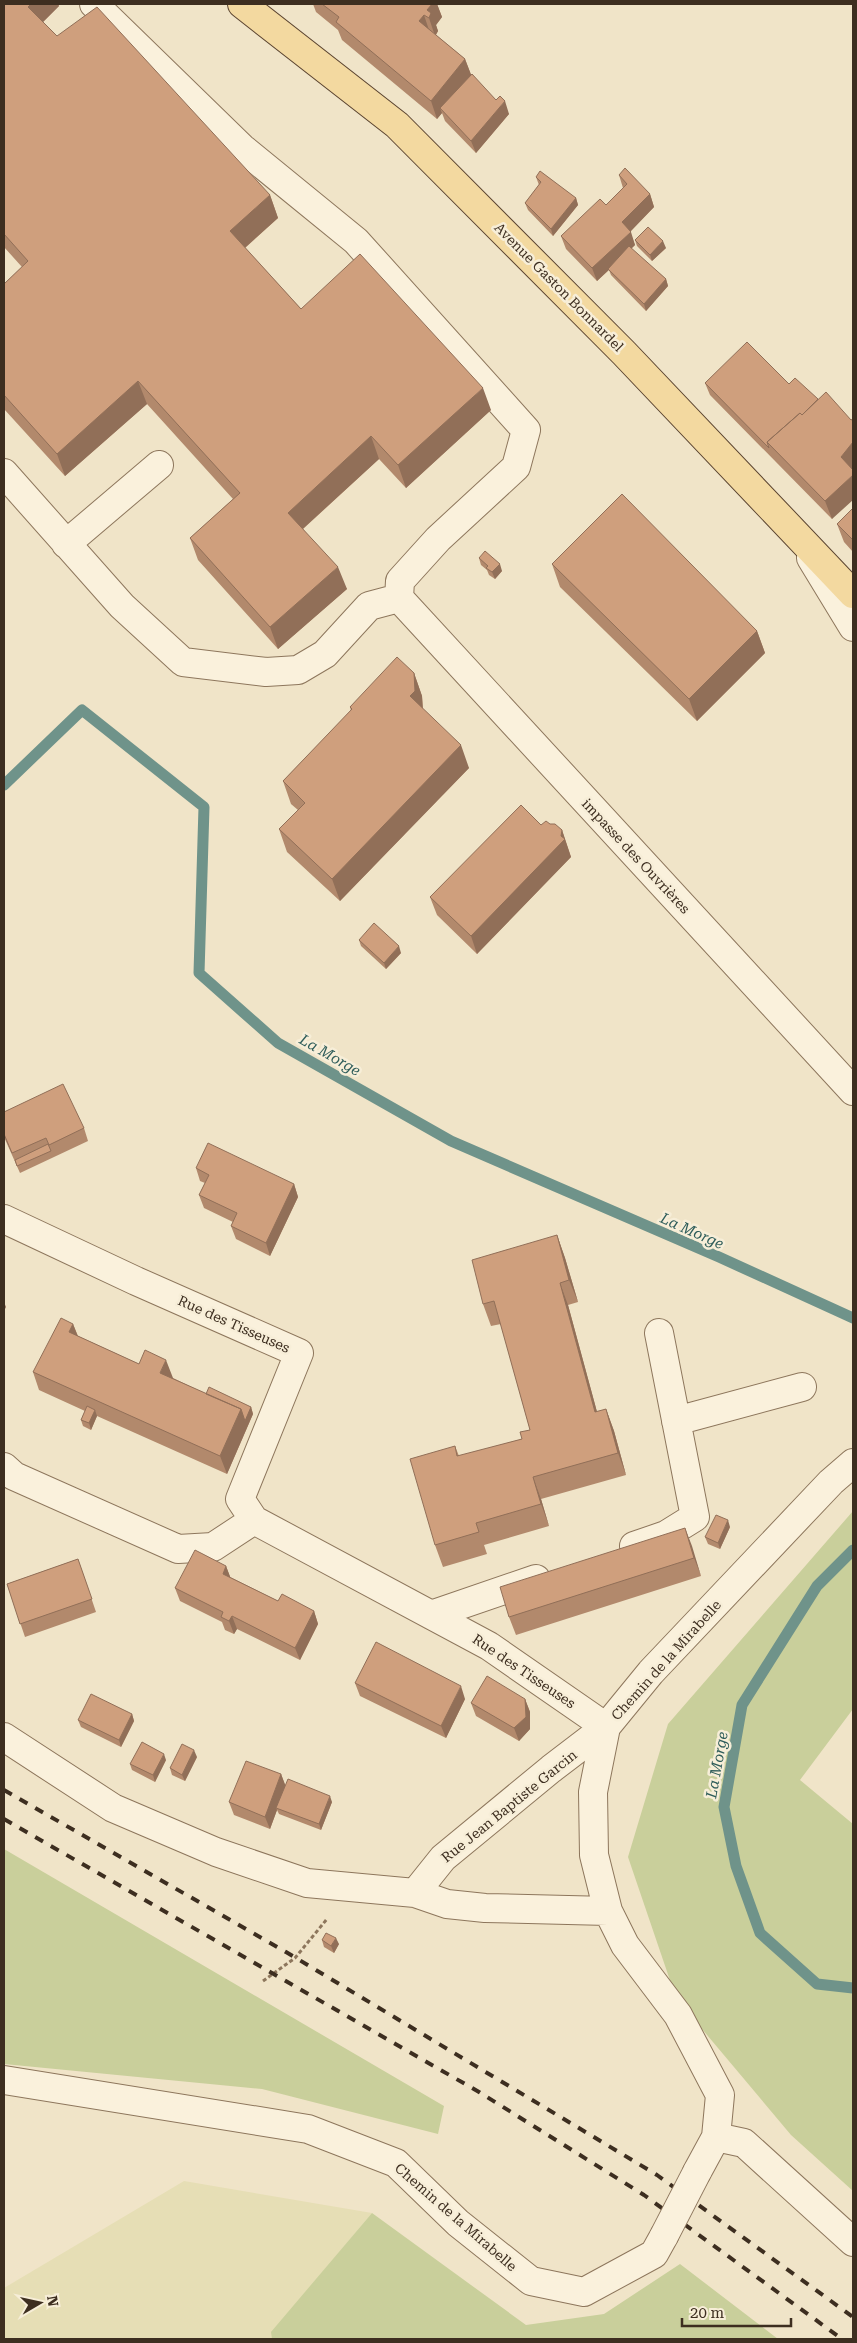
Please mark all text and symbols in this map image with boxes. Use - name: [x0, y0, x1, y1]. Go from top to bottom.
- street label: Avenue Gaston Bonnardel: [491, 219, 627, 355]
- street label: impasse des Ouvrières: [579, 795, 694, 917]
- water label: La Morge: [295, 1030, 364, 1080]
- water label: La Morge: [657, 1209, 727, 1253]
- street label: Rue des Tisseuses: [176, 1292, 293, 1356]
- street label: Chemin de la Mirabelle: [608, 1596, 724, 1723]
- street label: Rue des Tisseuses: [470, 1631, 579, 1712]
- water label: La Morge: [702, 1730, 732, 1801]
- street label: Rue Jean Baptiste Garcin: [438, 1747, 580, 1865]
- street label: Chemin de la Mirabelle: [392, 2160, 520, 2274]
- north arrow: [15, 2278, 65, 2328]
- text: N: [44, 2294, 62, 2308]
- scale bar: [682, 2296, 791, 2328]
- text: 20 m: [690, 2304, 725, 2322]

